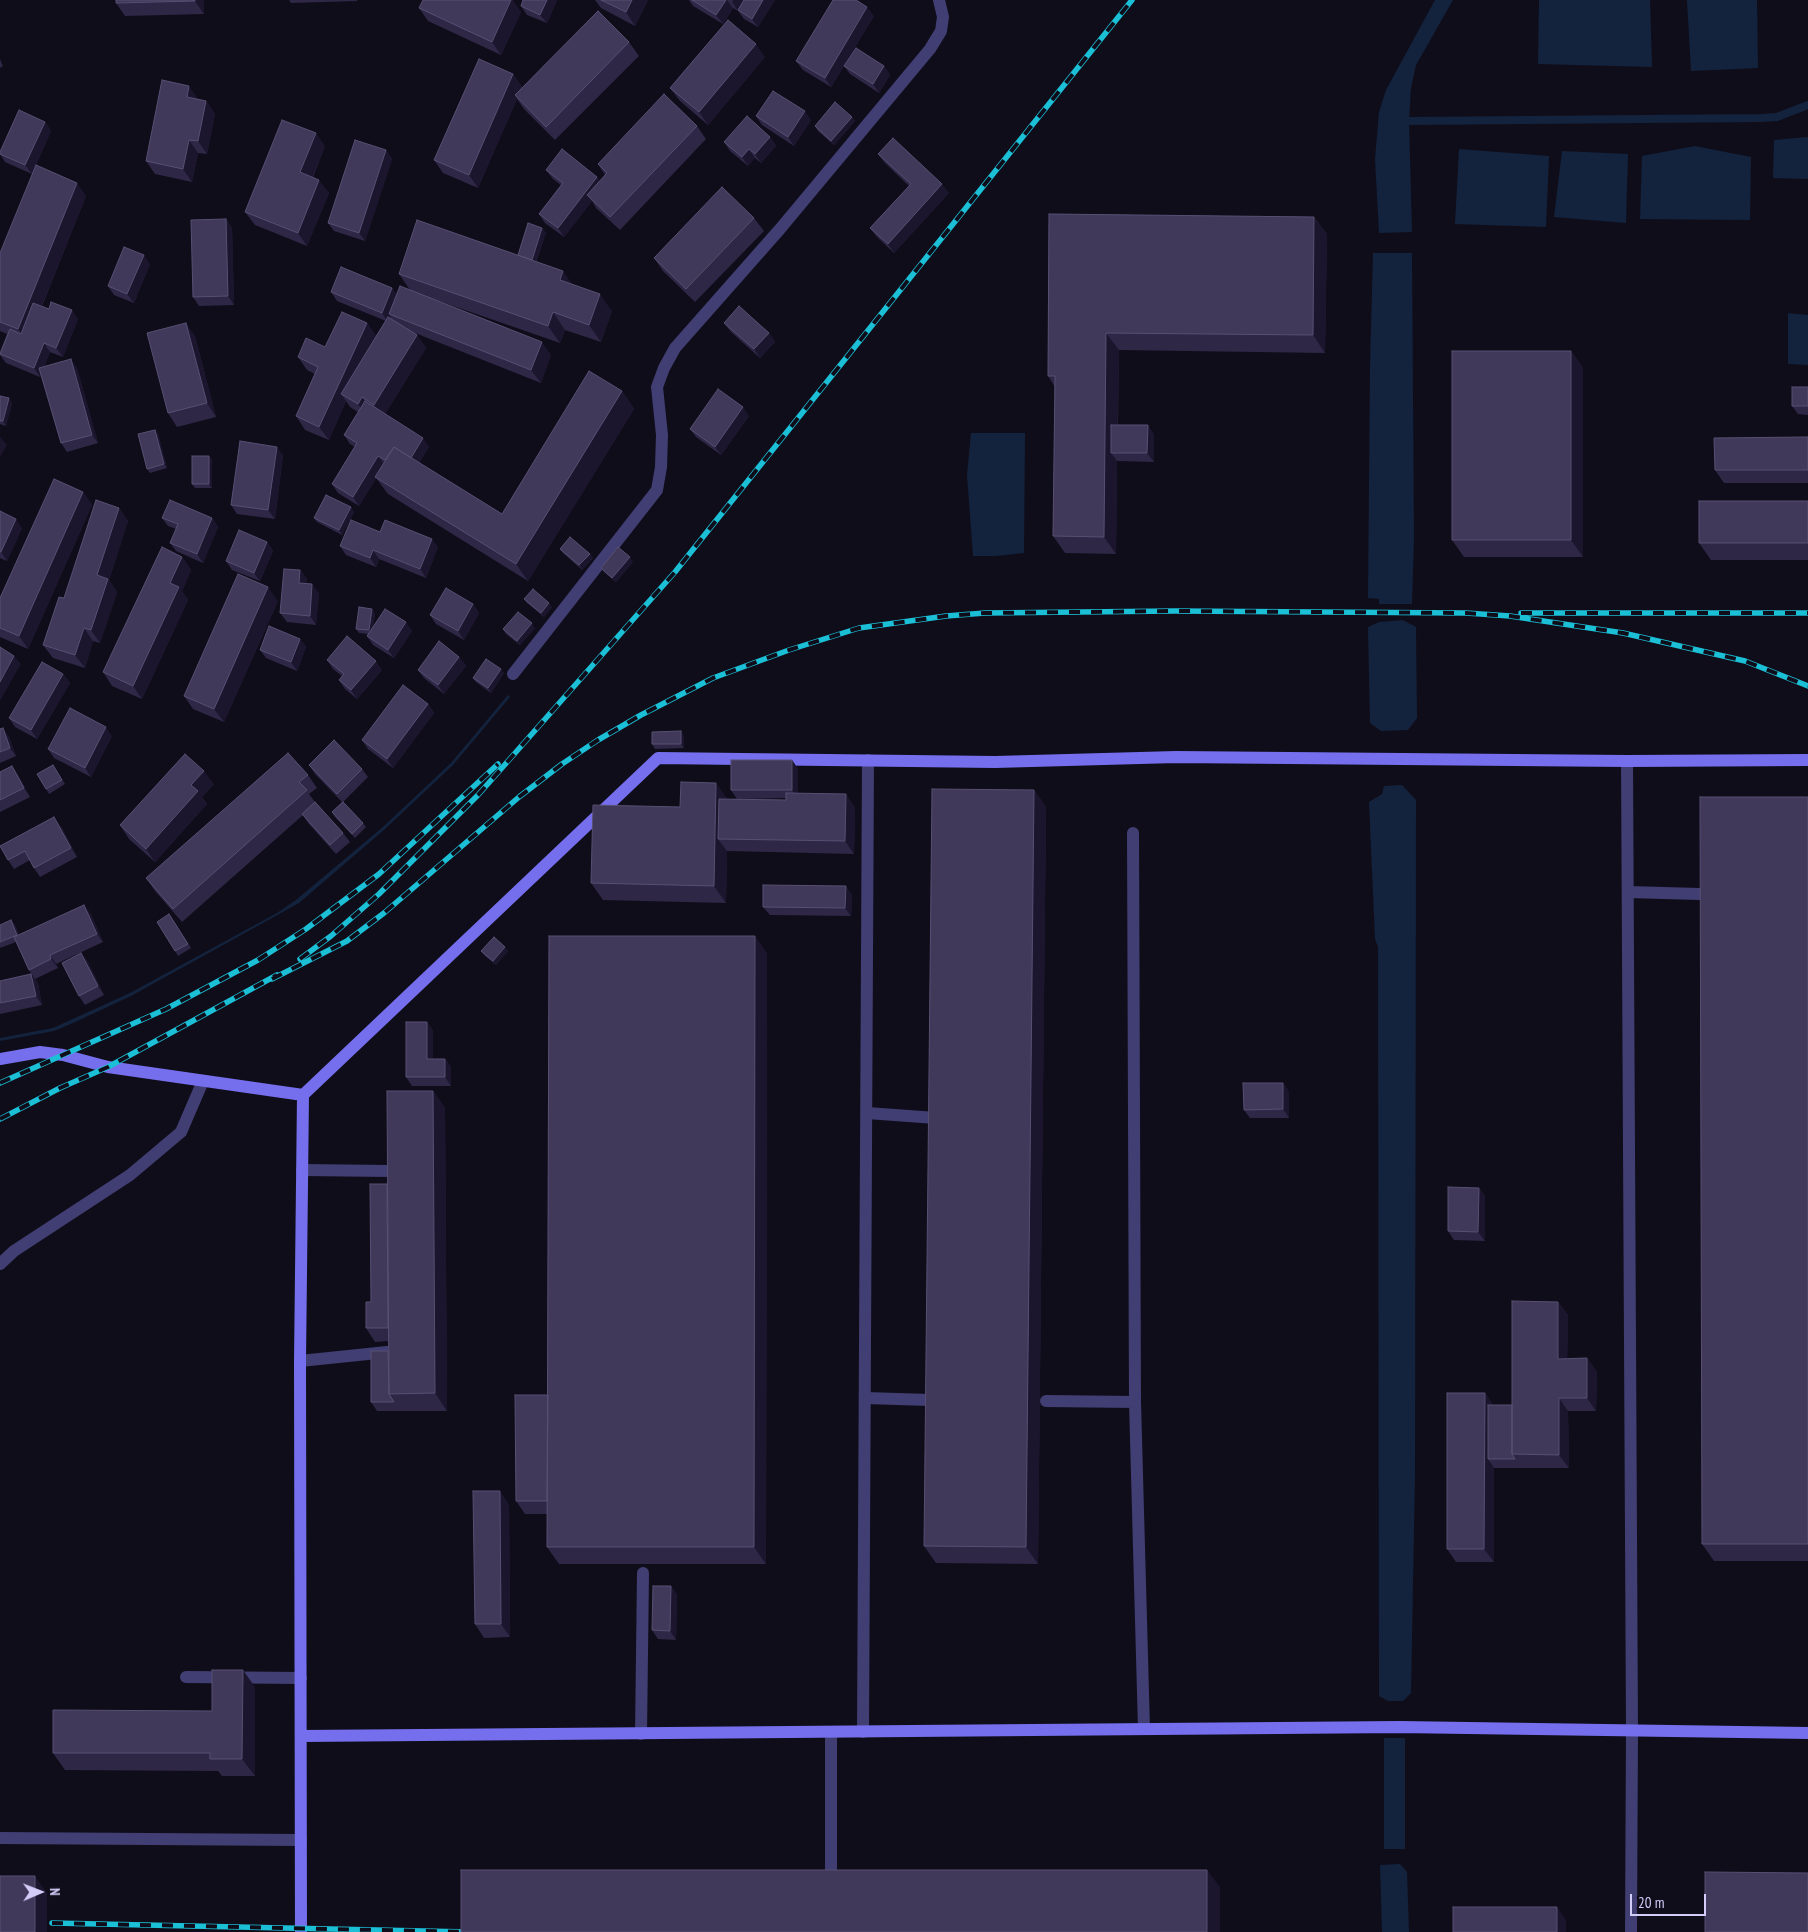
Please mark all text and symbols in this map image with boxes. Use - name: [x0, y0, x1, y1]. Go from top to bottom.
- north arrow: [15, 1867, 65, 1917]
- scale bar: [1633, 1884, 1709, 1916]
- text: N: [46, 1888, 64, 1896]
- text: 20 m: [1638, 1893, 1664, 1912]

